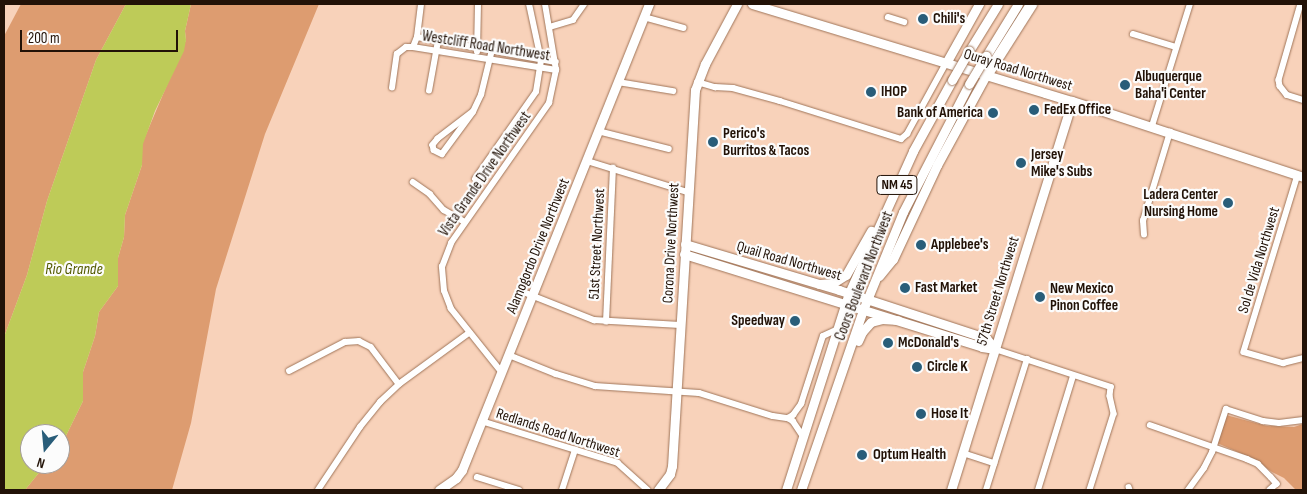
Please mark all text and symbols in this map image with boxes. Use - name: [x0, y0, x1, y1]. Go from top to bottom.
- place label: Chili's: [933, 10, 965, 28]
- marker: Chili's: [917, 13, 929, 25]
- scale bar: [22, 20, 180, 52]
- street label: Westcliff Road Northwest: [421, 27, 551, 65]
- text: 200 m: [28, 29, 60, 48]
- street label: Ouray Road Northwest: [962, 45, 1074, 95]
- place label: Albuquerque Baha'i Center: [1135, 67, 1206, 102]
- marker: Albuquerque Baha'i Center: [1119, 79, 1131, 91]
- place label: IHOP: [881, 83, 907, 101]
- marker: IHOP: [865, 86, 877, 98]
- place label: FedEx Office: [1044, 101, 1111, 119]
- place label: Bank of America: [897, 104, 983, 122]
- marker: FedEx Office: [1028, 104, 1040, 116]
- marker: Bank of America: [987, 107, 999, 119]
- street label: Vista Grande Drive Northwest: [435, 108, 535, 240]
- place label: Perico's Burritos & Tacos: [723, 124, 809, 159]
- marker: Perico's Burritos & Tacos: [707, 136, 719, 148]
- place label: Jersey Mike's Subs: [1031, 145, 1092, 180]
- marker: Jersey Mike's Subs: [1015, 157, 1027, 169]
- road number: NM 45: [876, 174, 918, 196]
- street label: Alamogordo Drive Northwest: [503, 176, 573, 316]
- street label: Corona Drive Northwest: [659, 182, 683, 304]
- place label: Ladera Center Nursing Home: [1143, 185, 1218, 220]
- street label: 51st Street Northwest: [585, 188, 609, 300]
- marker: Ladera Center Nursing Home: [1222, 197, 1234, 209]
- street label: Sol de Vida Northwest: [1234, 205, 1284, 315]
- street label: Coors Boulevard Northwest: [831, 209, 897, 343]
- street label: 57th Street Northwest: [973, 234, 1023, 348]
- place label: Applebee's: [931, 236, 989, 254]
- street label: Quail Road Northwest: [734, 237, 844, 285]
- marker: Applebee's: [915, 239, 927, 251]
- water label: Rio Grande: [45, 260, 103, 280]
- place label: Fast Market: [915, 279, 978, 297]
- place label: New Mexico Pinon Coffee: [1050, 279, 1118, 314]
- marker: Fast Market: [899, 282, 911, 294]
- marker: New Mexico Pinon Coffee: [1034, 291, 1046, 303]
- place label: Speedway: [731, 312, 785, 330]
- marker: Speedway: [789, 315, 801, 327]
- place label: McDonald's: [898, 334, 959, 352]
- marker: McDonald's: [882, 337, 894, 349]
- place label: Circle K: [927, 358, 968, 376]
- marker: Circle K: [911, 361, 923, 373]
- street label: Redlands Road Northwest: [494, 404, 622, 462]
- place label: Hose It: [931, 405, 968, 423]
- marker: Hose It: [915, 408, 927, 420]
- north arrow: [20, 424, 70, 474]
- place label: Optum Health: [873, 446, 946, 464]
- marker: Optum Health: [855, 448, 869, 462]
- text: N: [35, 454, 47, 472]

